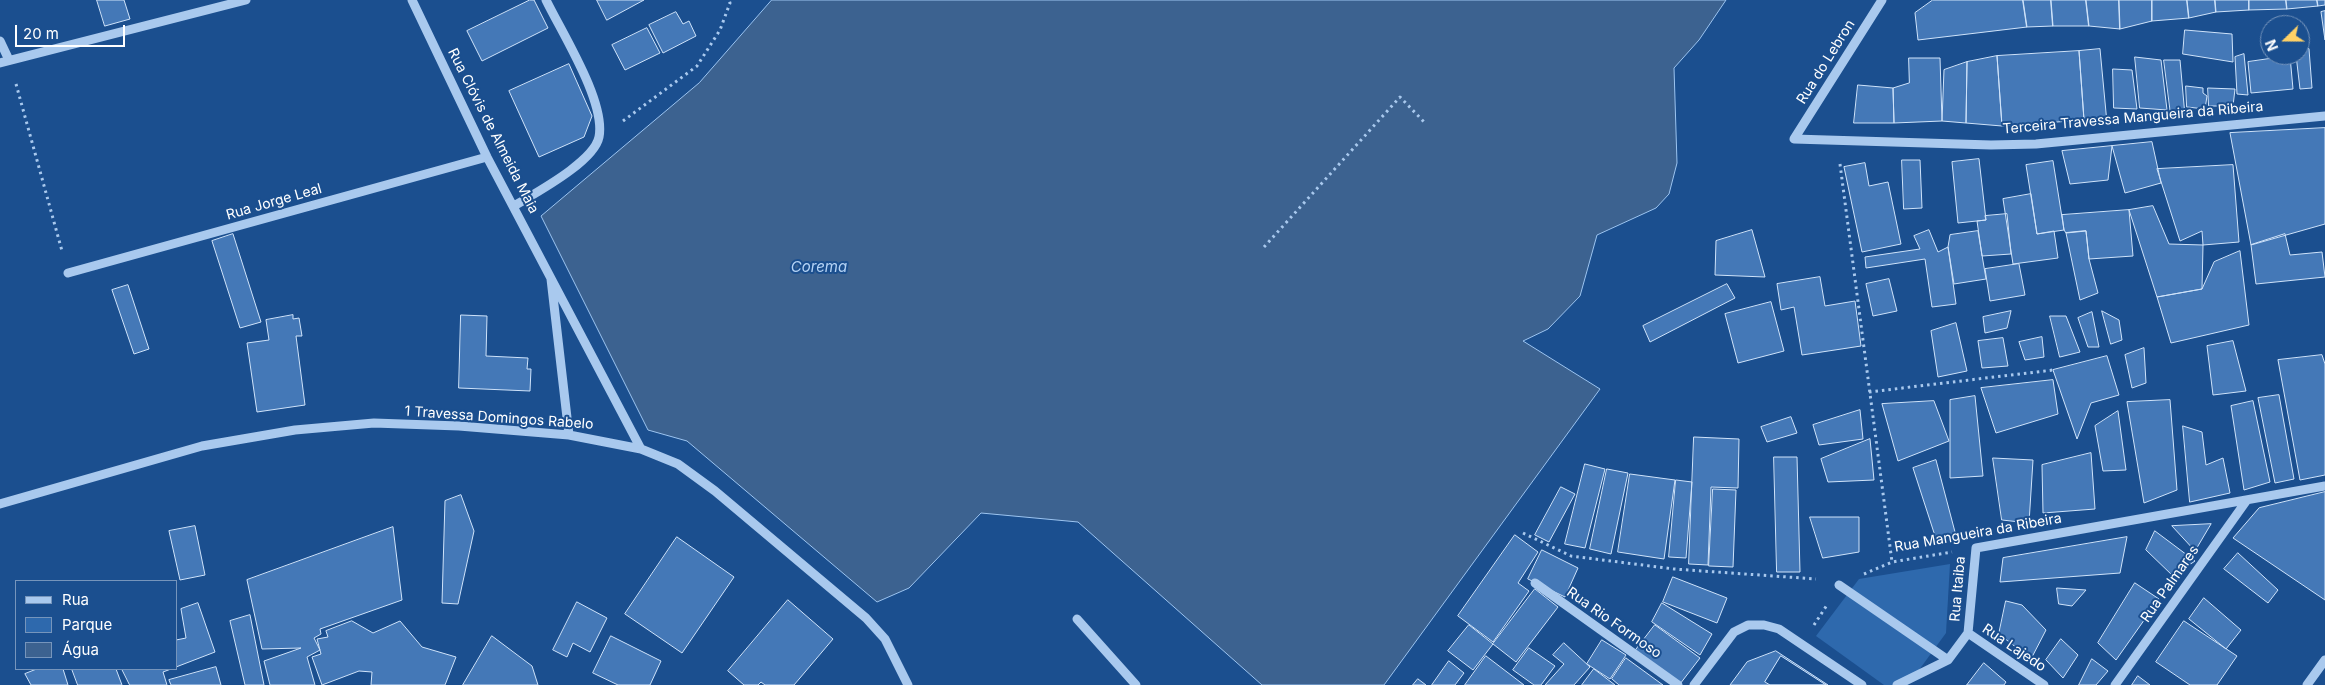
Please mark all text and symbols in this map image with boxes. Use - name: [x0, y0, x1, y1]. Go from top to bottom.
- scale bar: [18, 15, 128, 47]
- north arrow: [2260, 15, 2310, 65]
- street label: Rua do Lebron: [1793, 17, 1859, 107]
- text: 20 m: [23, 24, 59, 43]
- text: N: [2262, 37, 2281, 54]
- street label: Rua Clóvis de Almeida Maia: [444, 46, 542, 216]
- street label: Terceira Travessa Mangueira da Ribeira: [2002, 98, 2264, 138]
- street label: Rua Jorge Leal: [224, 180, 324, 224]
- water label: Corema: [791, 258, 847, 276]
- street label: 1 Travessa Domingos Rabelo: [404, 403, 594, 433]
- street label: Rua Mangueira da Ribeira: [1893, 510, 2063, 556]
- street label: Rua Palmares: [2137, 542, 2203, 626]
- street label: Rua Itaiba: [1947, 556, 1969, 622]
- legend: [15, 580, 178, 670]
- street label: Rua Rio Formoso: [1563, 584, 1665, 662]
- text: Rua: [62, 590, 89, 609]
- text: Parque: [62, 615, 112, 634]
- street label: Rua Lajedo: [1979, 621, 2049, 675]
- text: Água: [62, 640, 99, 659]

